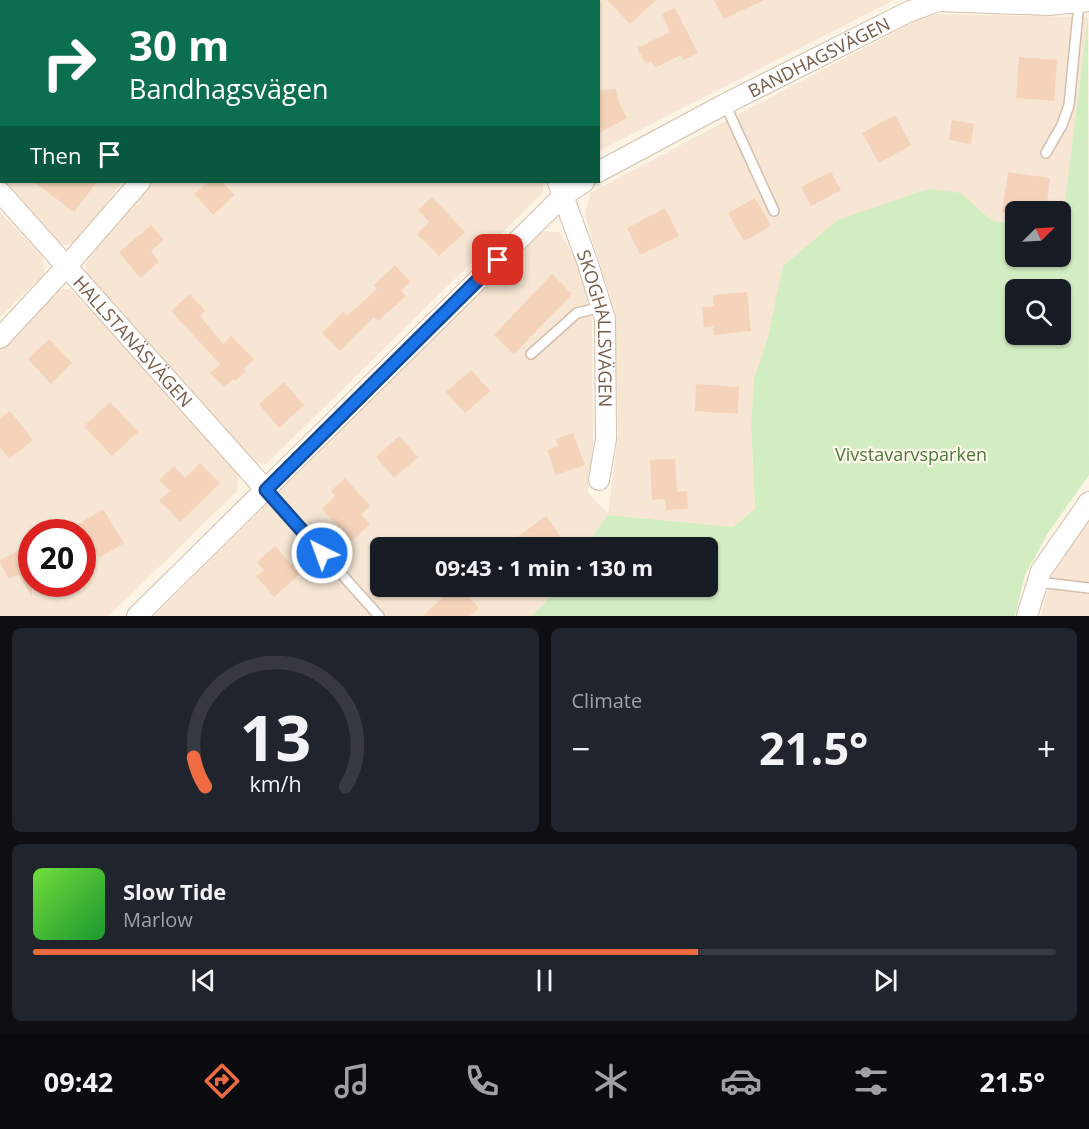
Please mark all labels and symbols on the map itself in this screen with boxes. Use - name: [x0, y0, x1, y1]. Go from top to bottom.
- street label: BANDHAGSVÄGEN: [744, 11, 894, 103]
- north arrow: [1005, 201, 1071, 267]
- pin: [472, 234, 523, 285]
- street label: SKOGHALLSVÄGEN: [572, 246, 618, 407]
- street label: HALLSTANÄSVÄGEN: [68, 270, 198, 412]
- park label: Vivstavarvsparken: [835, 442, 987, 466]
- speed limit sign: 20: [18, 519, 96, 597]
- position arrow: [290, 521, 354, 585]

